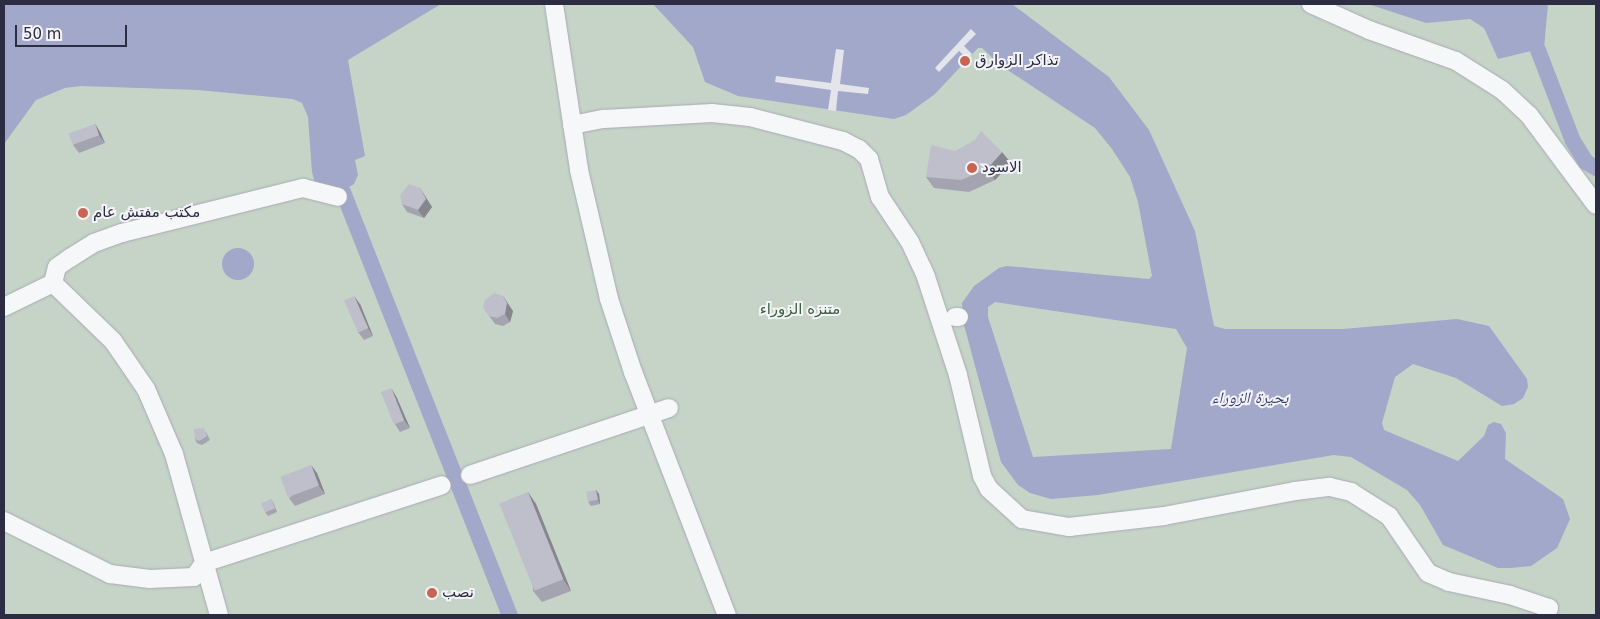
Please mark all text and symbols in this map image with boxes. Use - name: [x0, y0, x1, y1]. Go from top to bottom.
- scale bar: [18, 15, 130, 47]
- text: 50 m: [23, 25, 61, 43]
- place label: تذاكر الزوارق: [975, 52, 1059, 70]
- marker: تذاكر الزوارق: [959, 55, 971, 67]
- place label: الاسود: [982, 159, 1022, 177]
- marker: الاسود: [966, 162, 978, 174]
- place label: مكتب مفتش عام: [93, 204, 200, 222]
- marker: مكتب مفتش عام: [77, 207, 89, 219]
- park label: متنزه الزوراء: [760, 301, 840, 319]
- water label: بحيرة الزوراء: [1211, 388, 1289, 408]
- place label: نصب: [442, 584, 474, 602]
- marker: نصب: [426, 587, 438, 599]

